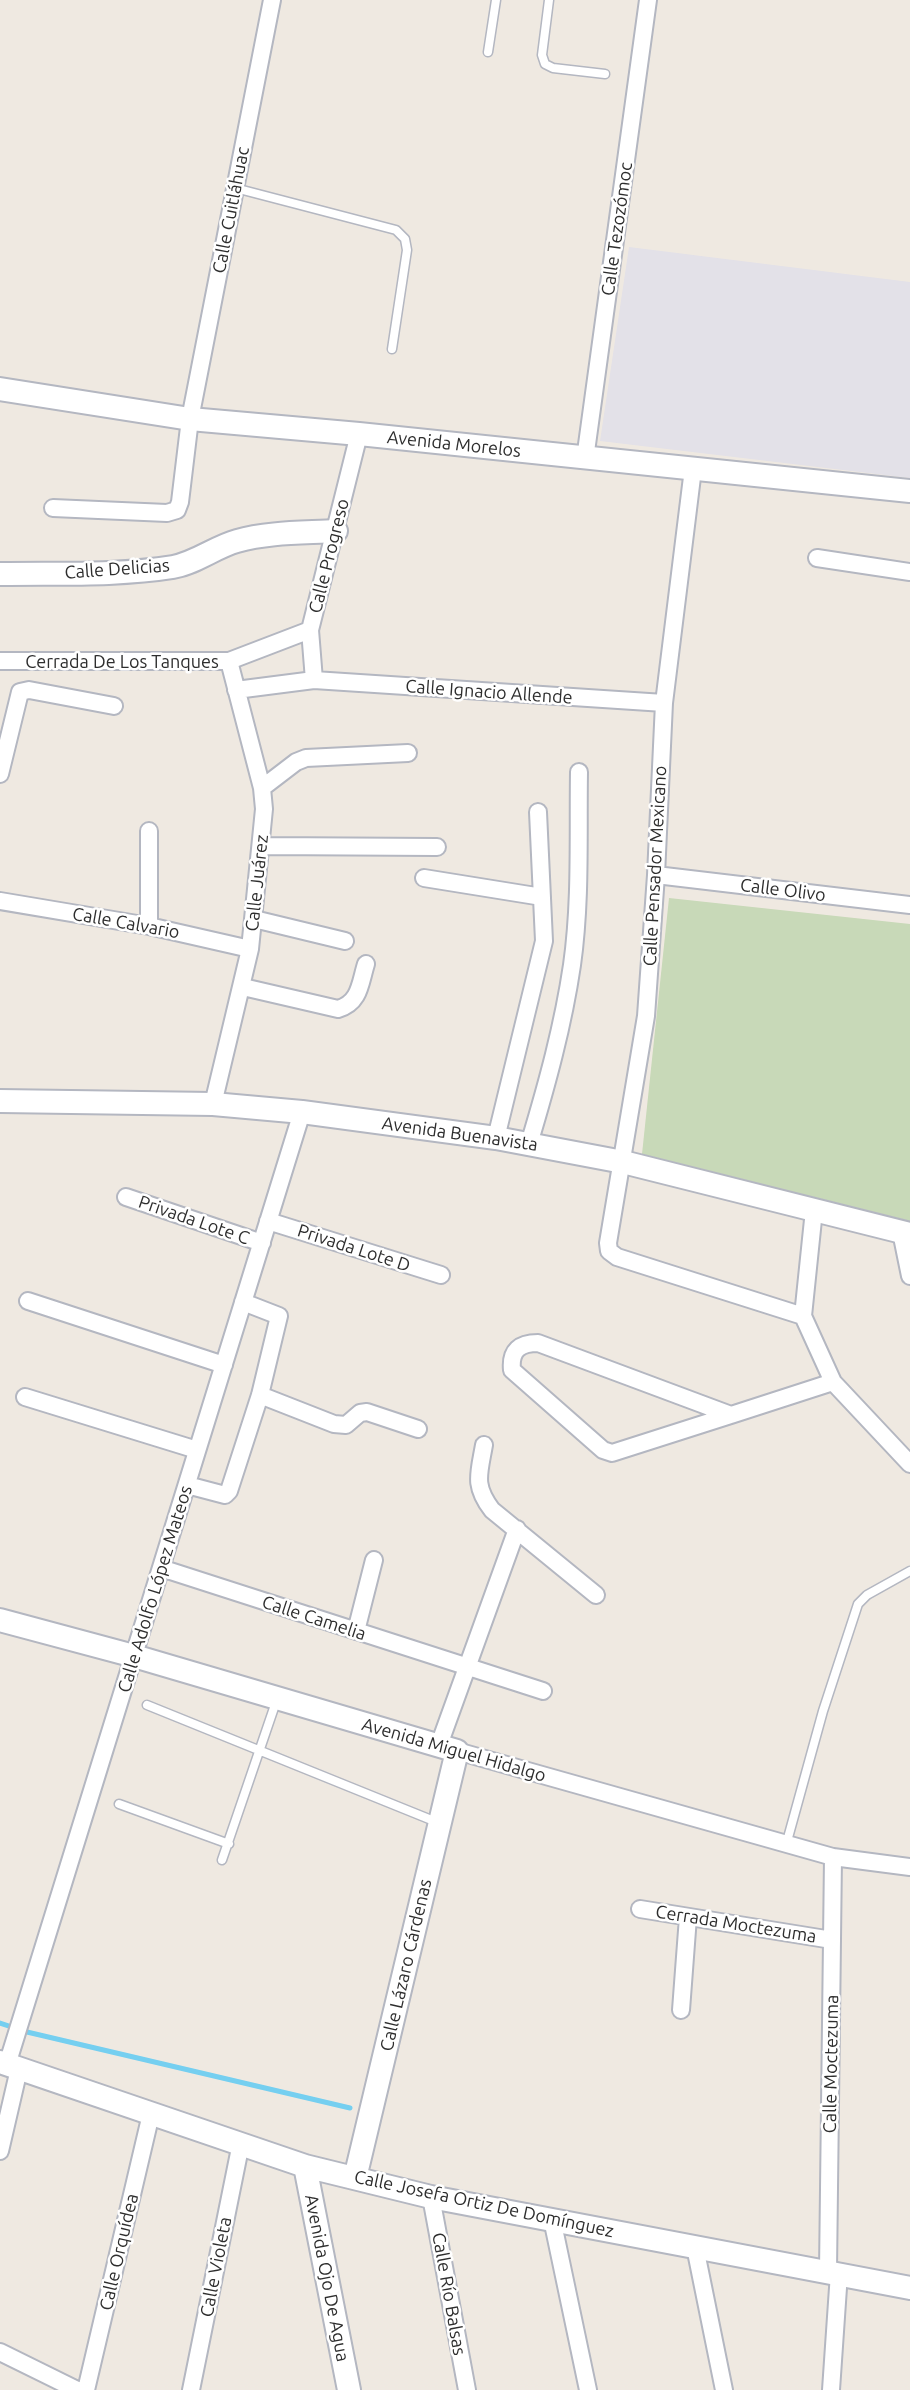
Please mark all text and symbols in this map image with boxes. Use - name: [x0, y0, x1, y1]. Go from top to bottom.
- street label: Calle Cuitláhuac: [208, 145, 254, 275]
- street label: Calle Tezozómoc: [597, 161, 637, 297]
- street label: Avenida Morelos: [386, 426, 522, 462]
- street label: Calle Progreso: [304, 496, 354, 616]
- street label: Calle Delicias: [64, 555, 170, 583]
- street label: Cerrada De Los Tanques: [25, 651, 219, 673]
- street label: Calle Ignacio Allende: [405, 675, 573, 709]
- street label: Calle Pensador Mexicano: [639, 765, 671, 967]
- street label: Calle Juárez: [241, 834, 273, 932]
- street label: Calle Olivo: [739, 874, 827, 906]
- street label: Calle Calvario: [71, 903, 181, 943]
- street label: Avenida Buenavista: [381, 1112, 539, 1156]
- street label: Privada Lote C: [136, 1191, 252, 1249]
- street label: Privada Lote D: [295, 1220, 413, 1276]
- street label: Calle Adolfo López Mateos: [113, 1483, 197, 1695]
- street label: Calle Camelia: [259, 1591, 369, 1645]
- street label: Avenida Miguel Hidalgo: [360, 1713, 548, 1787]
- street label: Calle Lázaro Cárdenas: [376, 1877, 436, 2053]
- street label: Cerrada Moctezuma: [654, 1901, 818, 1947]
- street label: Calle Moctezuma: [819, 1994, 843, 2134]
- street label: Calle Josefa Ortiz De Domínguez: [352, 2166, 616, 2242]
- street label: Calle Orquídea: [95, 2191, 143, 2313]
- street label: Avenida Ojo De Agua: [300, 2192, 354, 2364]
- street label: Calle Violeta: [196, 2215, 236, 2319]
- street label: Calle Río Balsas: [428, 2231, 470, 2357]

